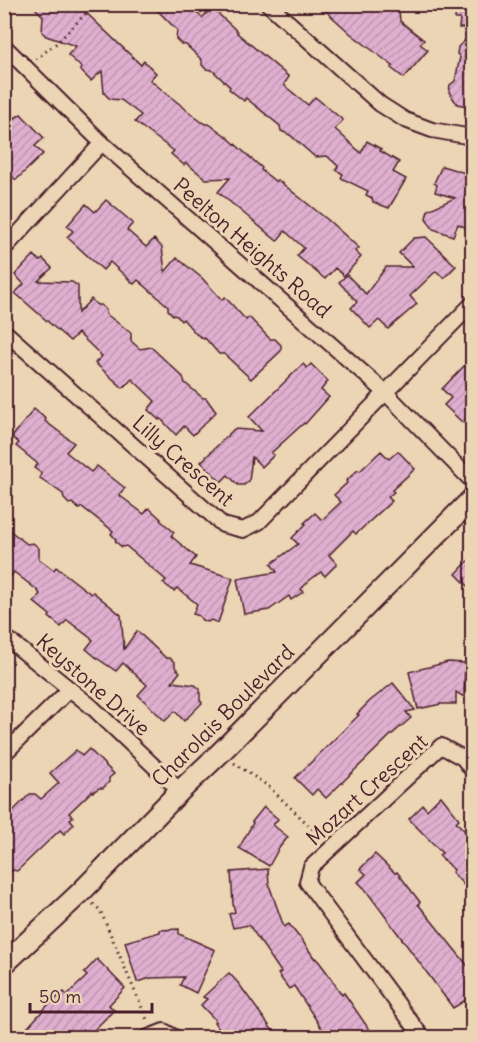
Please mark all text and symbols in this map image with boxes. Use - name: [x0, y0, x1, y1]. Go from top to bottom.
- street label: Peelton Heights Road: [168, 172, 337, 324]
- street label: Lilly Crescent: [127, 409, 240, 512]
- street label: Keystone Drive: [31, 628, 156, 741]
- street label: Charolais Boulevard: [146, 639, 300, 793]
- street label: Mozart Crescent: [300, 728, 433, 851]
- scale bar: [30, 976, 152, 1014]
- text: 50 m: [39, 985, 81, 1008]

